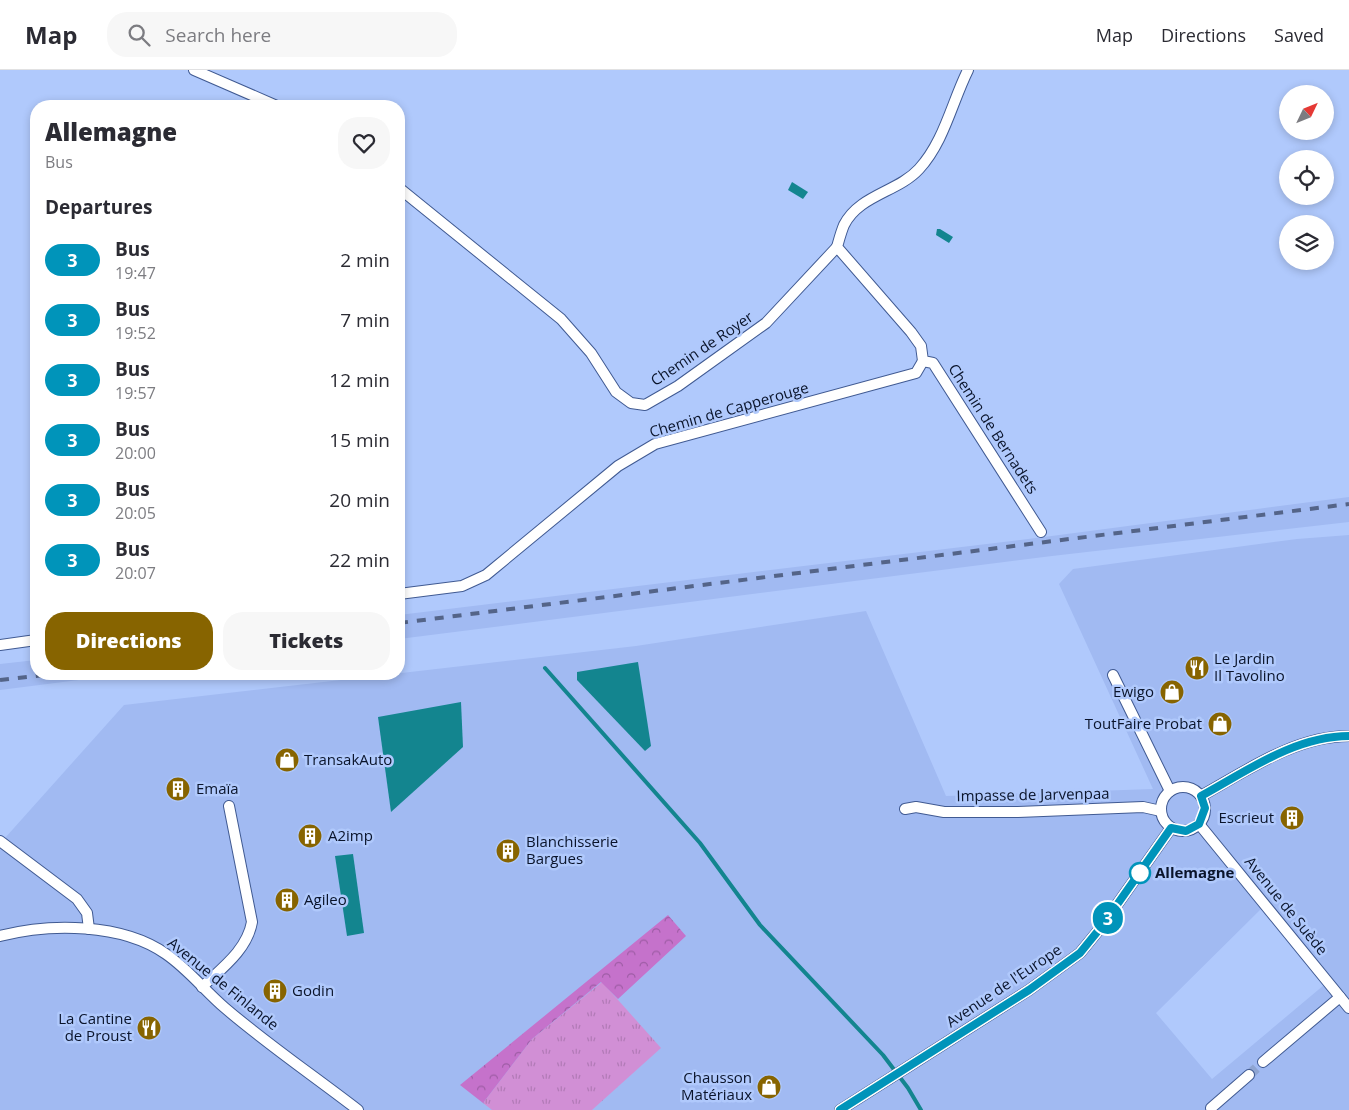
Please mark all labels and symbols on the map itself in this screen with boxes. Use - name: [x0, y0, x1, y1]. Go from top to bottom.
- north arrow: [1279, 85, 1334, 140]
- street label: Chemin de Royer: [646, 306, 757, 390]
- street label: Chemin de Bernadets: [944, 360, 1043, 497]
- street label: Chemin de Capperouge: [647, 377, 811, 441]
- place label: Le Jardin Il Tavolino: [1214, 648, 1285, 685]
- restaurant icon: Le Jardin Il Tavolino: [1184, 655, 1210, 681]
- shop icon: Ewigo: [1159, 679, 1185, 705]
- place label: Ewigo: [1113, 681, 1154, 701]
- shop icon: ToutFaire Probat: [1207, 711, 1233, 737]
- place label: ToutFaire Probat: [1085, 713, 1202, 733]
- shop icon: TransakAuto: [274, 747, 300, 773]
- place label: TransakAuto: [304, 749, 392, 769]
- building icon: Emaïa: [165, 776, 191, 802]
- place label: Emaïa: [196, 778, 239, 798]
- street label: Impasse de Jarvenpaa: [956, 783, 1110, 805]
- building icon: Escrieut: [1279, 805, 1305, 831]
- place label: Escrieut: [1218, 807, 1274, 827]
- building icon: A2imp: [297, 823, 323, 849]
- place label: A2imp: [328, 825, 373, 845]
- place label: Blanchisserie Bargues: [526, 831, 618, 868]
- building icon: Blanchisserie Bargues: [495, 838, 521, 864]
- street label: Avenue de Suède: [1241, 852, 1333, 959]
- marker: Allemagne: [1129, 862, 1151, 884]
- place label: Allemagne: [1155, 862, 1234, 882]
- building icon: Agileo: [274, 887, 300, 913]
- place label: Agileo: [304, 889, 347, 909]
- line badge: 3: [1092, 902, 1124, 934]
- street label: Avenue de Finlande: [164, 932, 283, 1034]
- street label: Avenue de l'Europe: [942, 939, 1065, 1031]
- building icon: Godin: [262, 978, 288, 1004]
- place label: Godin: [292, 980, 334, 1000]
- place label: La Cantine de Proust: [58, 1008, 132, 1045]
- restaurant icon: La Cantine de Proust: [136, 1015, 162, 1041]
- place label: Chausson Matériaux: [681, 1067, 752, 1104]
- shop icon: Chausson Matériaux: [756, 1074, 782, 1100]

